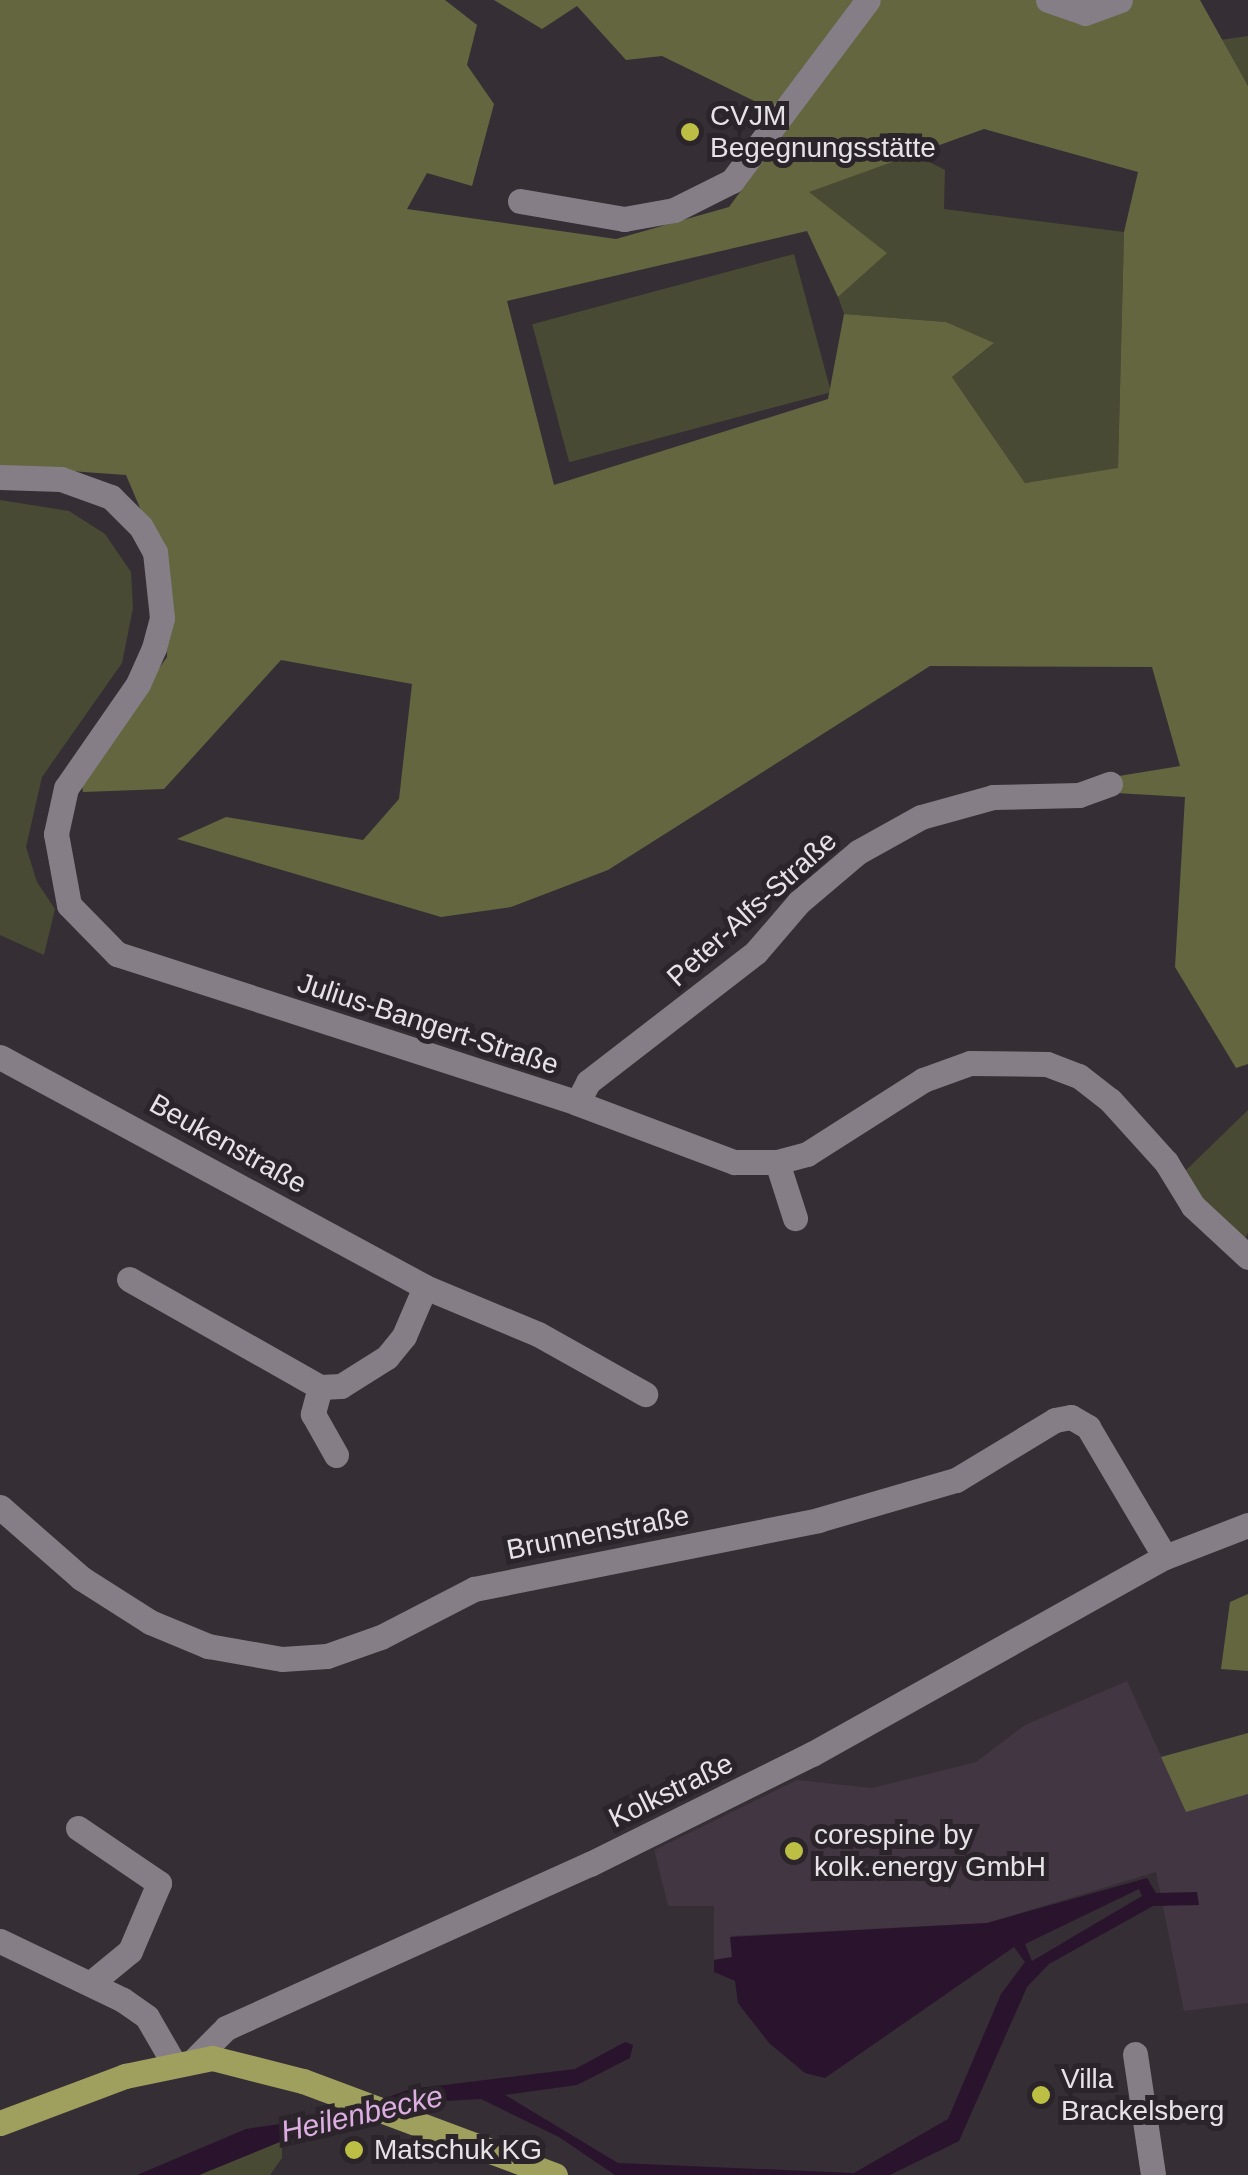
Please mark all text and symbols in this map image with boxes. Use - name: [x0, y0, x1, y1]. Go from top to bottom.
- place label: CVJM Begegnungsstätte: [710, 99, 936, 165]
- marker: CVJM Begegnungsstätte: [679, 121, 701, 143]
- street label: Peter-Alfs-Straße: [660, 824, 844, 994]
- street label: Julius-Bangert-Straße: [293, 966, 563, 1082]
- street label: Beukenstraße: [144, 1087, 312, 1201]
- street label: Brunnenstraße: [504, 1499, 692, 1567]
- street label: Kolkstraße: [603, 1747, 739, 1835]
- place label: corespine by kolk.energy GmbH: [814, 1818, 1046, 1884]
- marker: corespine by kolk.energy GmbH: [783, 1840, 805, 1862]
- place label: Villa Brackelsberg: [1061, 2062, 1224, 2128]
- water label: Heilenbecke: [278, 2078, 446, 2150]
- marker: Villa Brackelsberg: [1030, 2084, 1052, 2106]
- place label: Matschuk KG: [374, 2133, 542, 2167]
- marker: Matschuk KG: [343, 2139, 365, 2161]

